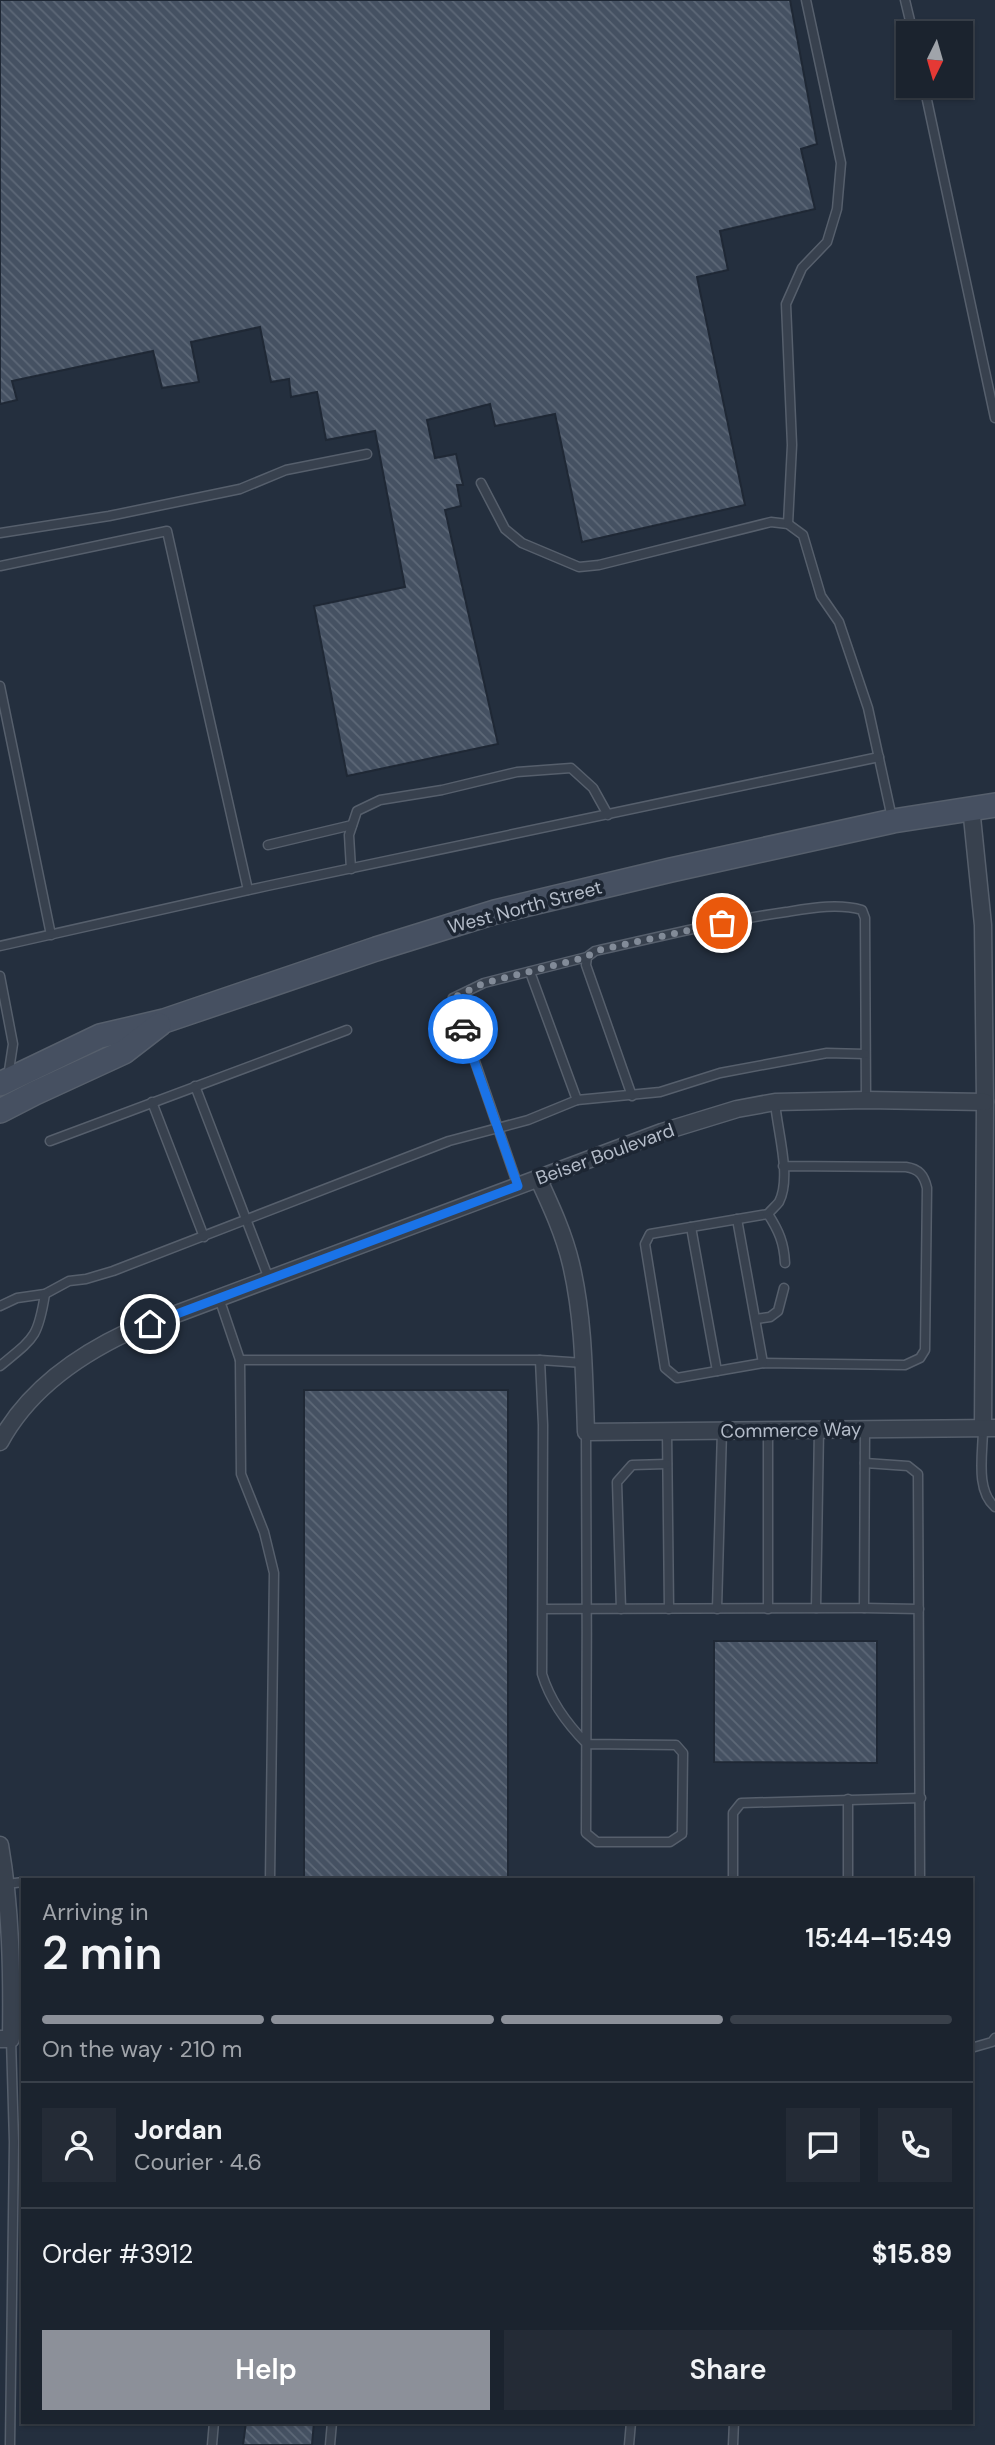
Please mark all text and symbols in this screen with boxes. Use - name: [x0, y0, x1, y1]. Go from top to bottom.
- north arrow: [896, 21, 973, 98]
- map controls: [896, 21, 973, 98]
- street label: West North Street: [445, 874, 605, 940]
- pin: [692, 893, 752, 953]
- icon: bag: [703, 904, 741, 942]
- courier: [428, 994, 498, 1064]
- icon: car: [444, 1010, 482, 1048]
- street label: Beiser Boulevard: [532, 1117, 678, 1191]
- pin: [120, 1294, 180, 1354]
- icon: home: [131, 1305, 169, 1343]
- street label: Commerce Way: [720, 1416, 862, 1444]
- text: Arriving in: [42, 1897, 148, 1927]
- text: 15:44–15:49: [805, 1921, 952, 1955]
- text: 2 min: [42, 1923, 162, 1983]
- text: On the way · 210 m: [42, 2034, 242, 2064]
- button: person: [42, 2108, 116, 2182]
- button: chat: [786, 2108, 860, 2182]
- button: phone: [878, 2108, 952, 2182]
- text: Jordan: [134, 2113, 223, 2147]
- text: Courier · 4.6: [134, 2147, 262, 2177]
- text: Order #3912: [42, 2237, 193, 2271]
- text: $15.89: [872, 2237, 952, 2271]
- button: Help: [42, 2330, 490, 2410]
- button: Share: [504, 2330, 952, 2410]

